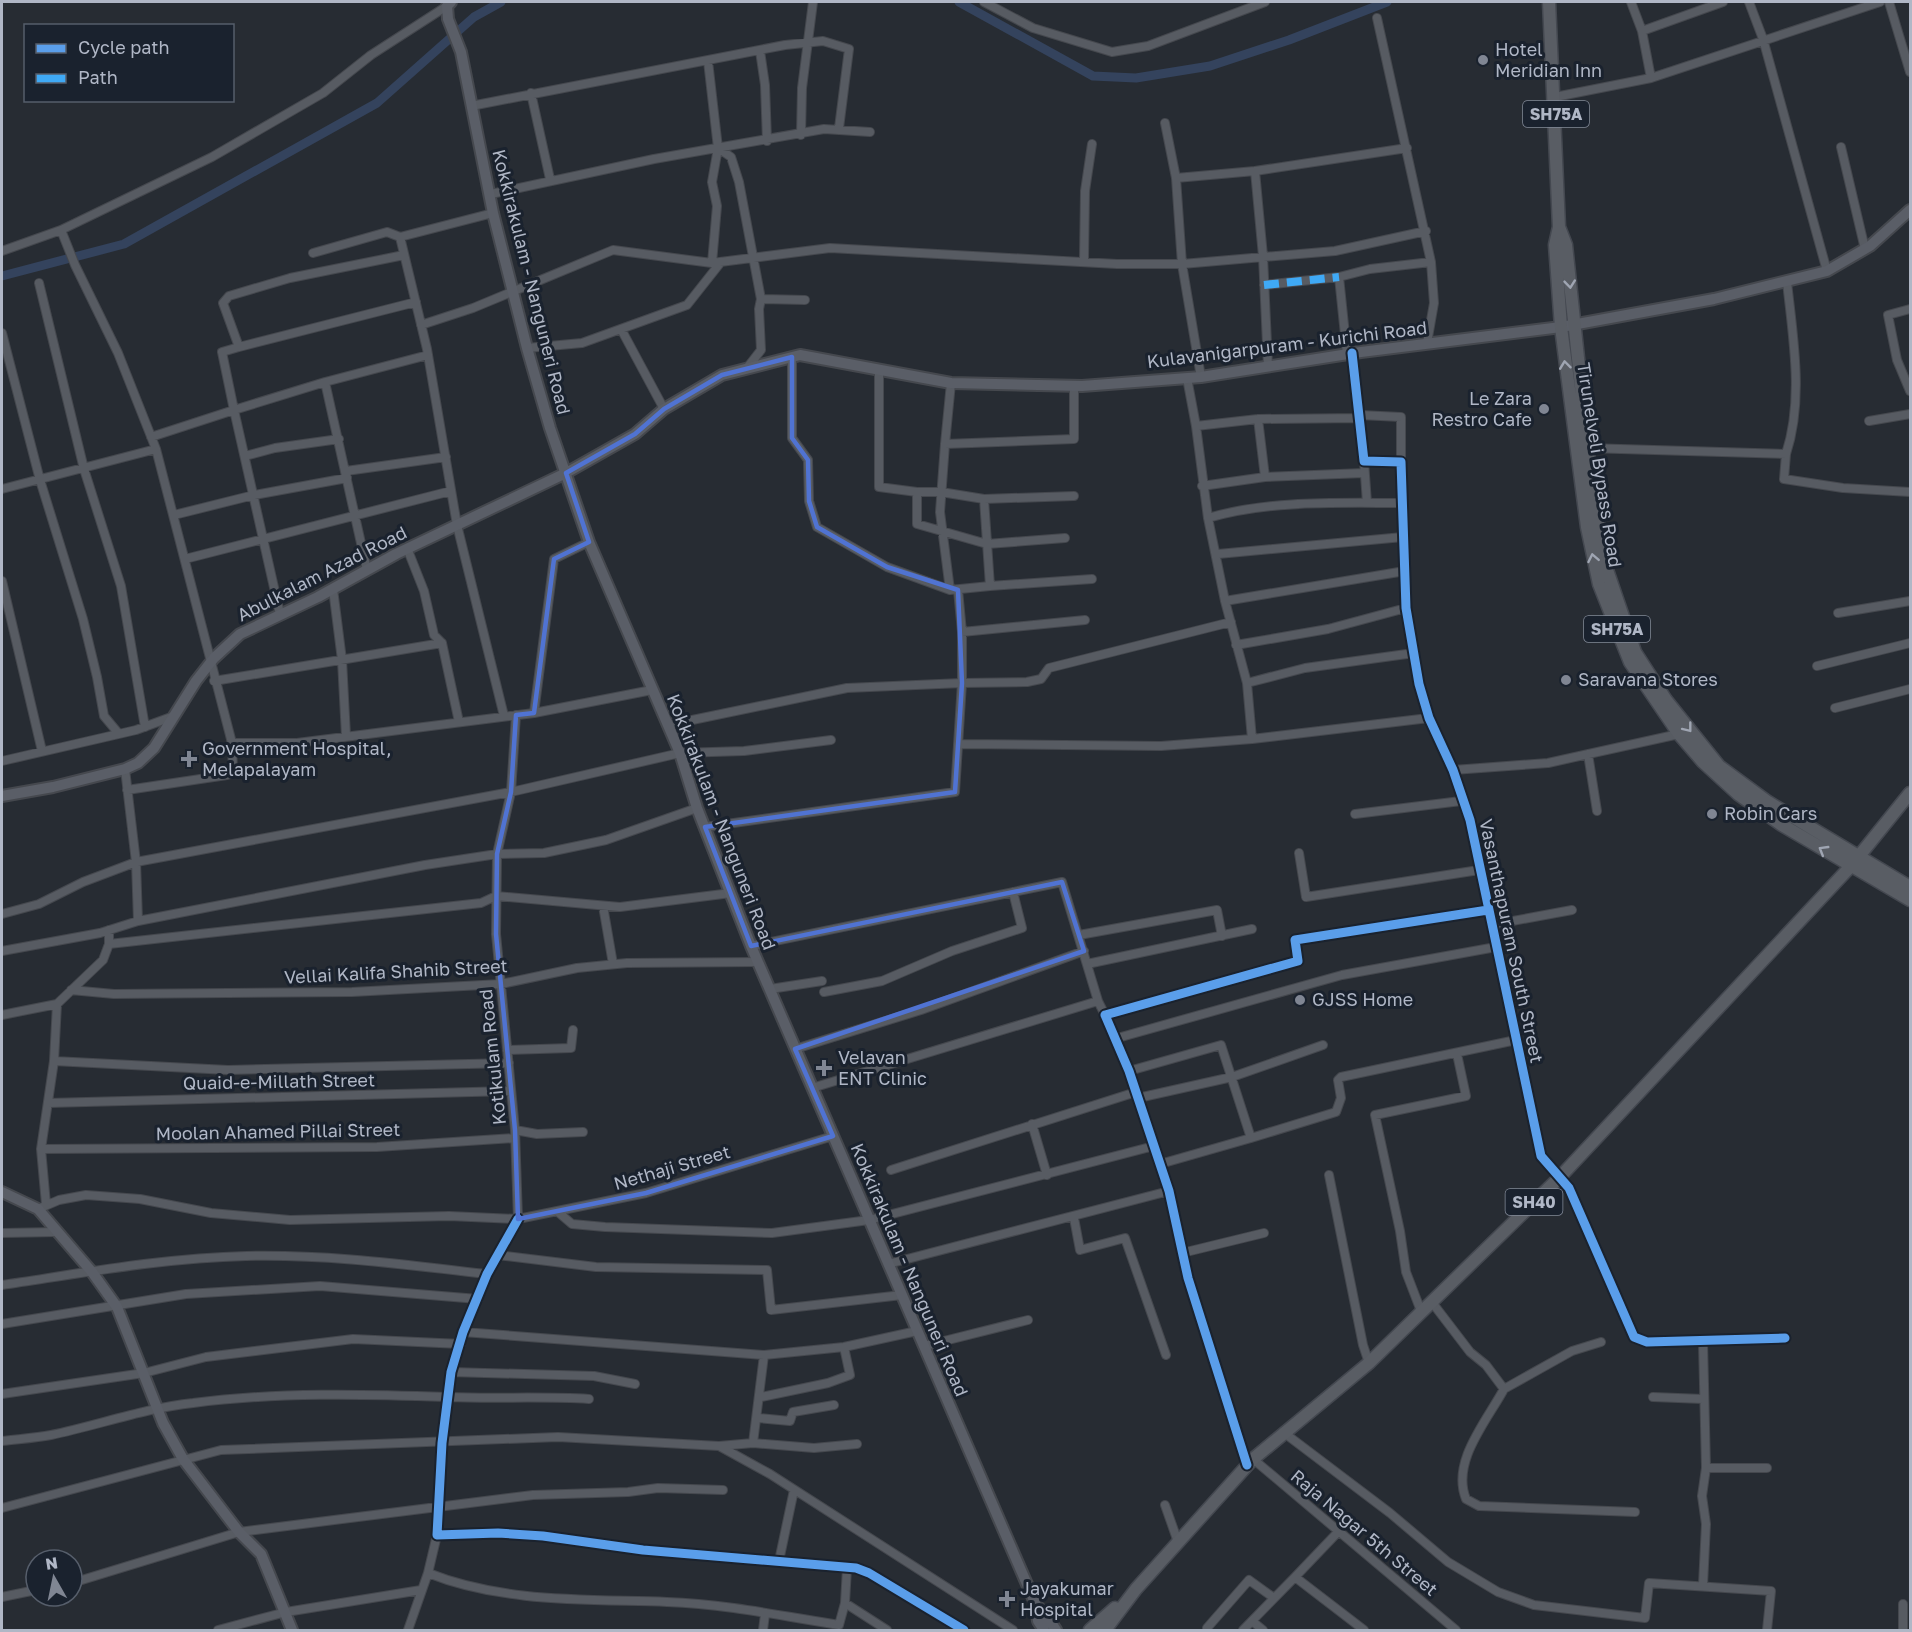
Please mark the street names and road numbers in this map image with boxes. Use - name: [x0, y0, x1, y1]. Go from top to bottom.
- road number: SH75A: [1523, 101, 1589, 127]
- street label: Kokkirakulam - Nanguneri Road: [488, 147, 576, 417]
- street label: Kulavanigarpuram - Kurichi Road: [1145, 316, 1428, 372]
- street label: Tirunelveli Bypass Road: [1573, 361, 1627, 569]
- street label: Abulkalam Azad Road: [233, 521, 410, 625]
- road number: SH75A: [1584, 616, 1650, 642]
- street label: Kokkirakulam - Nanguneri Road: [663, 690, 781, 953]
- street label: Vasanthapuram South Street: [1475, 817, 1549, 1065]
- street label: Vellai Kalifa Shahib Street: [284, 954, 508, 988]
- street label: Kotikulam Road: [474, 988, 510, 1126]
- street label: Quaid-e-Millath Street: [183, 1068, 375, 1094]
- street label: Moolan Ahamed Pillai Street: [155, 1118, 401, 1144]
- street label: Nethaji Street: [611, 1140, 732, 1194]
- street label: Kokkirakulam - Nanguneri Road: [847, 1140, 973, 1399]
- road number: SH40: [1506, 1189, 1562, 1215]
- street label: Raja Nagar 5th Street: [1287, 1464, 1443, 1600]

